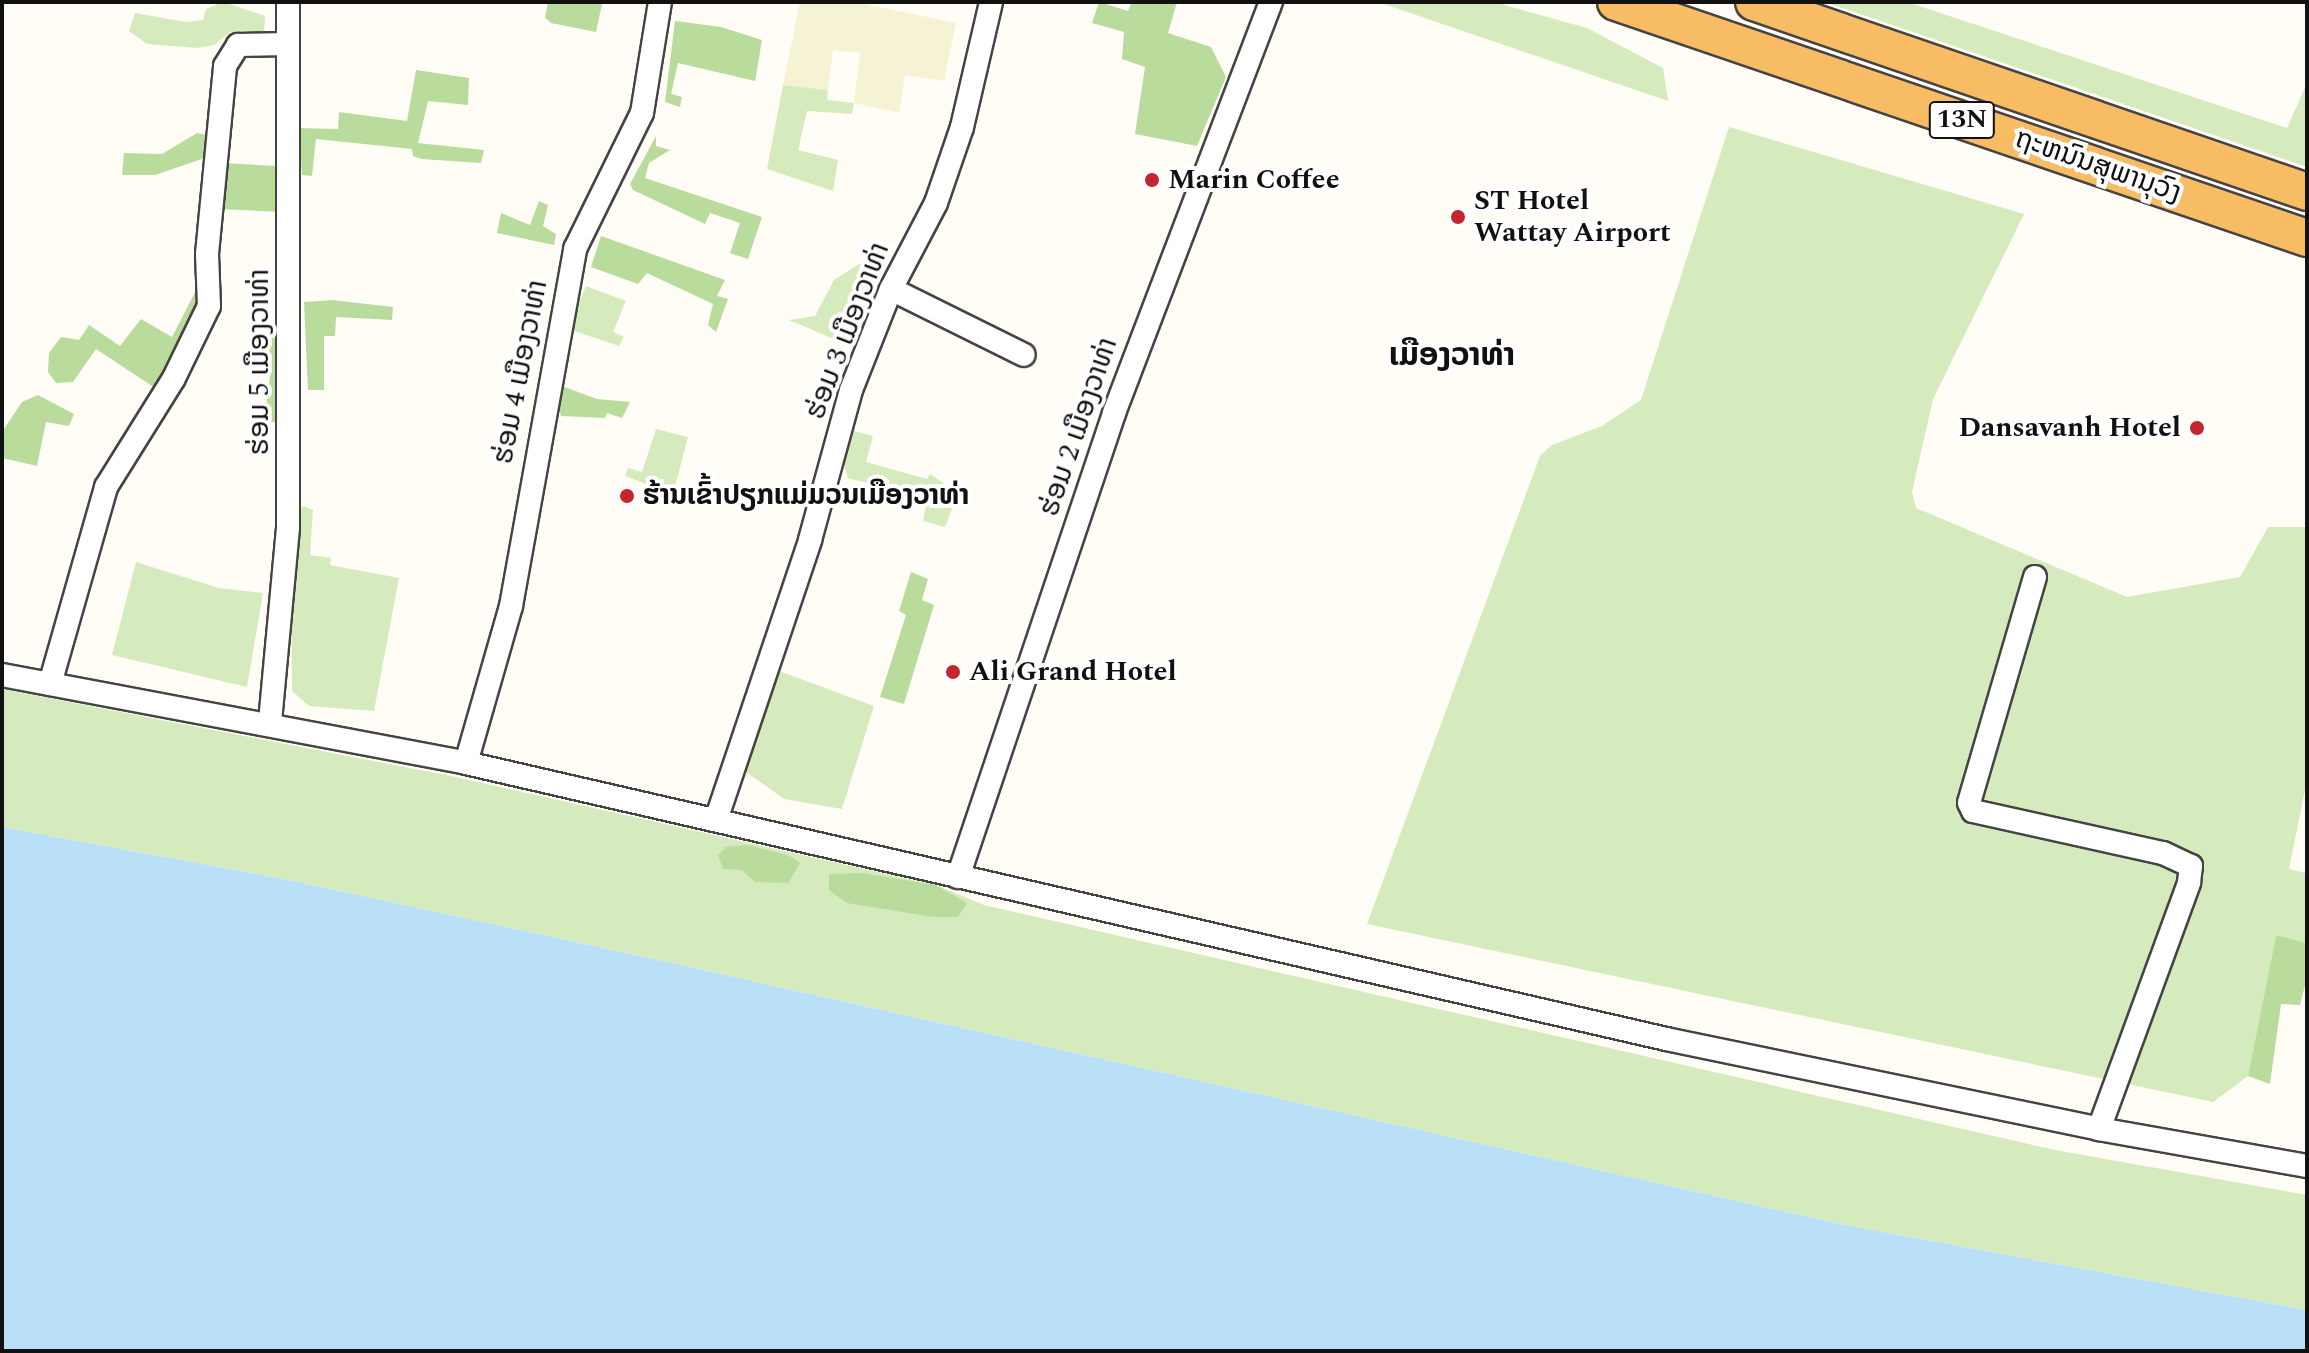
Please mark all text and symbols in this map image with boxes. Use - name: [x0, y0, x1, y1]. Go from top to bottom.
- road number: 13N: [1928, 98, 1996, 142]
- street label: ຖະຫນົນສຸພານຸວົງ: [2010, 122, 2186, 210]
- place label: Marin Coffee: [1168, 163, 1340, 197]
- marker: Marin Coffee: [1143, 171, 1161, 189]
- place label: ST Hotel Wattay Airport: [1474, 184, 1671, 250]
- marker: ST Hotel Wattay Airport: [1449, 208, 1467, 226]
- street label: ຮ່ອມ 3 ເມືອງວາທ່າ: [799, 238, 897, 424]
- street label: ຮ່ອມ 5 ເມືອງວາທ່າ: [243, 269, 277, 455]
- street label: ຮ່ອມ 4 ເມືອງວາທ່າ: [487, 277, 555, 467]
- street label: ຮ່ອມ 2 ເມືອງວາທ່າ: [1033, 333, 1125, 521]
- district label: ເມືອງວາທ່າ: [1389, 337, 1515, 375]
- place label: Dansavanh Hotel: [1958, 411, 2181, 445]
- marker: Dansavanh Hotel: [2188, 419, 2206, 437]
- place label: ຮ້ານເຂົ້າປຽກແມ່ມວນເມືອງວາທ່າ: [643, 479, 969, 513]
- marker: ຮ້ານເຂົ້າປຽກແມ່ມວນເມືອງວາທ່າ: [618, 487, 636, 505]
- place label: Ali Grand Hotel: [969, 655, 1177, 689]
- marker: Ali Grand Hotel: [944, 663, 962, 681]

